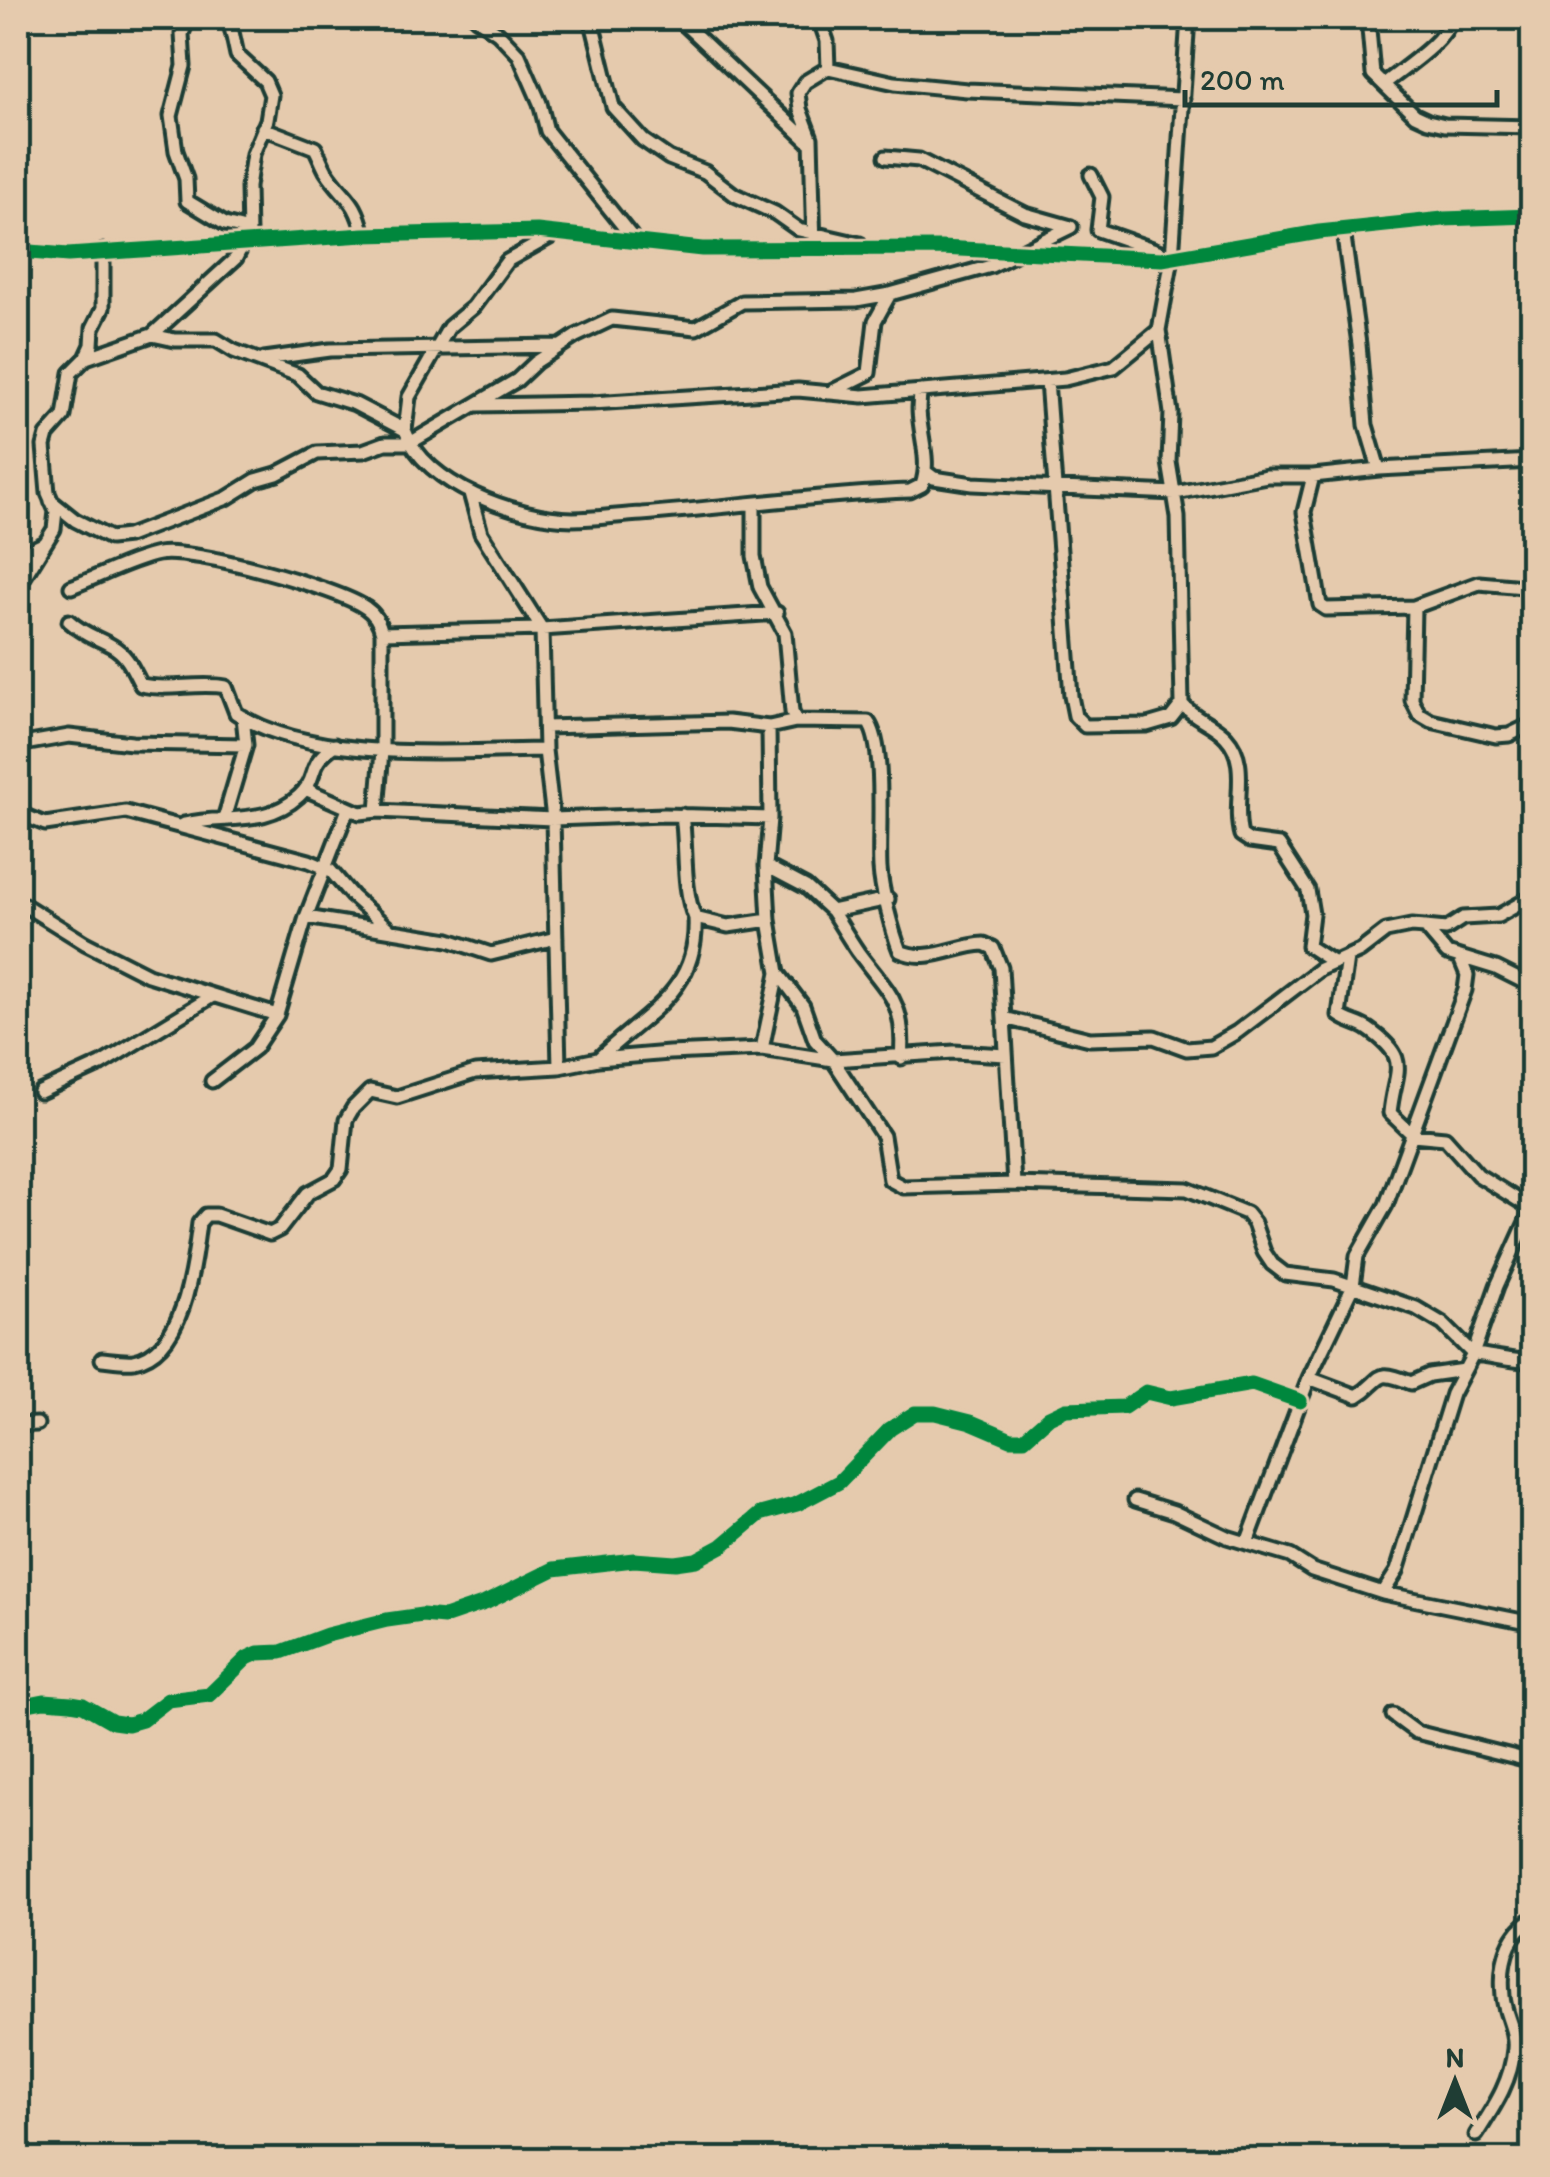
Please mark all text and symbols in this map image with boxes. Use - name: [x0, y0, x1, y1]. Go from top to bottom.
- scale bar: [1185, 45, 1498, 107]
- text: 200 m: [1200, 61, 1285, 98]
- north arrow: [1405, 2032, 1505, 2132]
- text: N: [1446, 2040, 1464, 2074]

